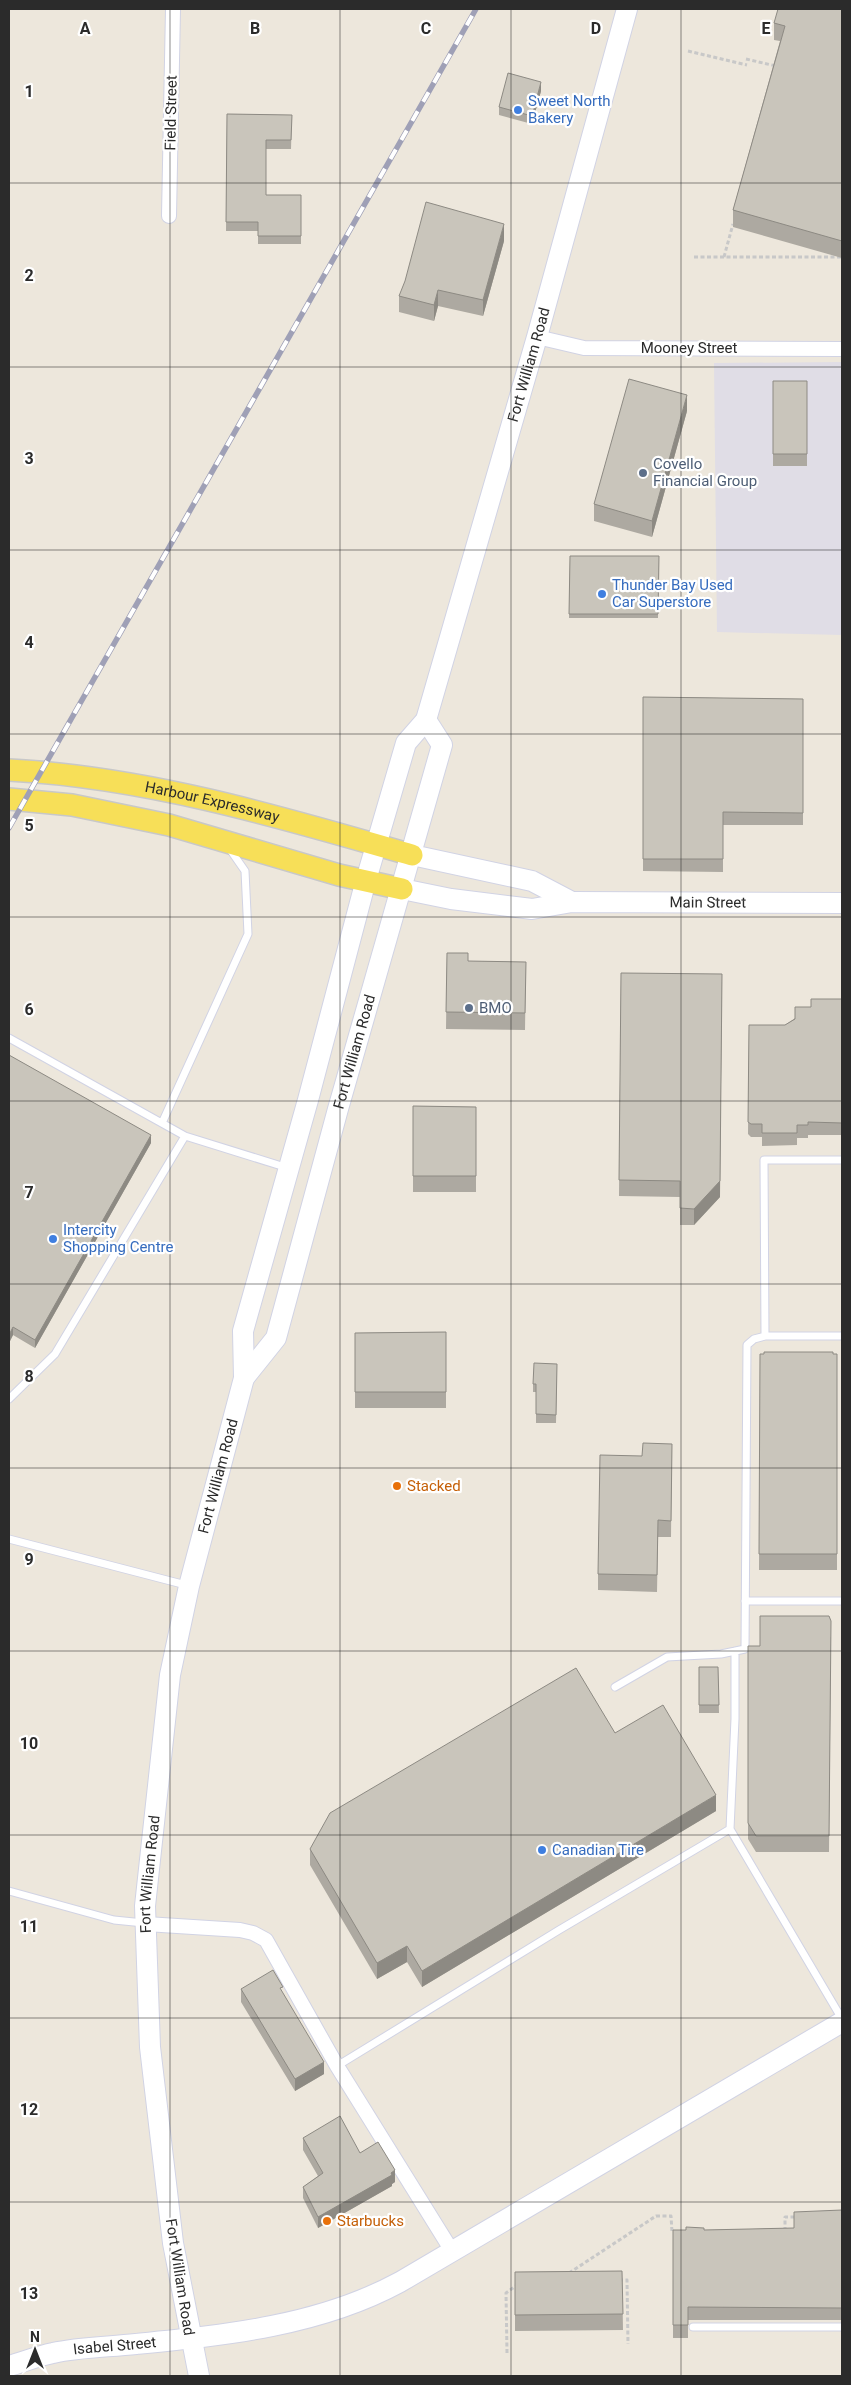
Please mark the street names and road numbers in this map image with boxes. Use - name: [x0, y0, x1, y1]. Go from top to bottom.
- street label: Field Street: [161, 75, 181, 151]
- street label: Fort William Road: [504, 305, 554, 424]
- street label: Mooney Street: [641, 339, 737, 357]
- street label: Harbour Expressway: [144, 778, 281, 826]
- street label: Main Street: [669, 893, 746, 912]
- street label: Fort William Road: [329, 992, 379, 1111]
- street label: Fort William Road: [194, 1417, 242, 1536]
- street label: Fort William Road: [136, 1814, 164, 1933]
- street label: Fort William Road: [162, 2217, 198, 2337]
- street label: Isabel Street: [72, 2333, 157, 2358]

